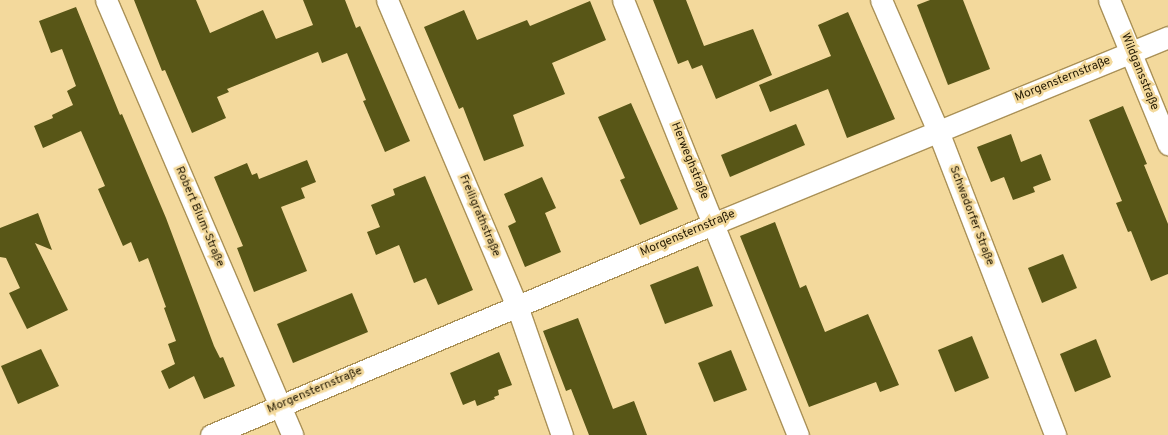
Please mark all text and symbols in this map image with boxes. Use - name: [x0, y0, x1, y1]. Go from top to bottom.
- street label: Wildgansstraße: [1117, 31, 1161, 113]
- street label: Morgensternstraße: [1013, 54, 1113, 106]
- street label: Herweghstraße: [667, 120, 711, 202]
- street label: Schwadorfer Straße: [945, 164, 997, 268]
- street label: Robert Blum-Straße: [171, 165, 227, 269]
- street label: Freiligrathstraße: [455, 173, 503, 259]
- street label: Morgensternstraße: [638, 207, 738, 261]
- street label: Morgensternstraße: [265, 364, 365, 418]

